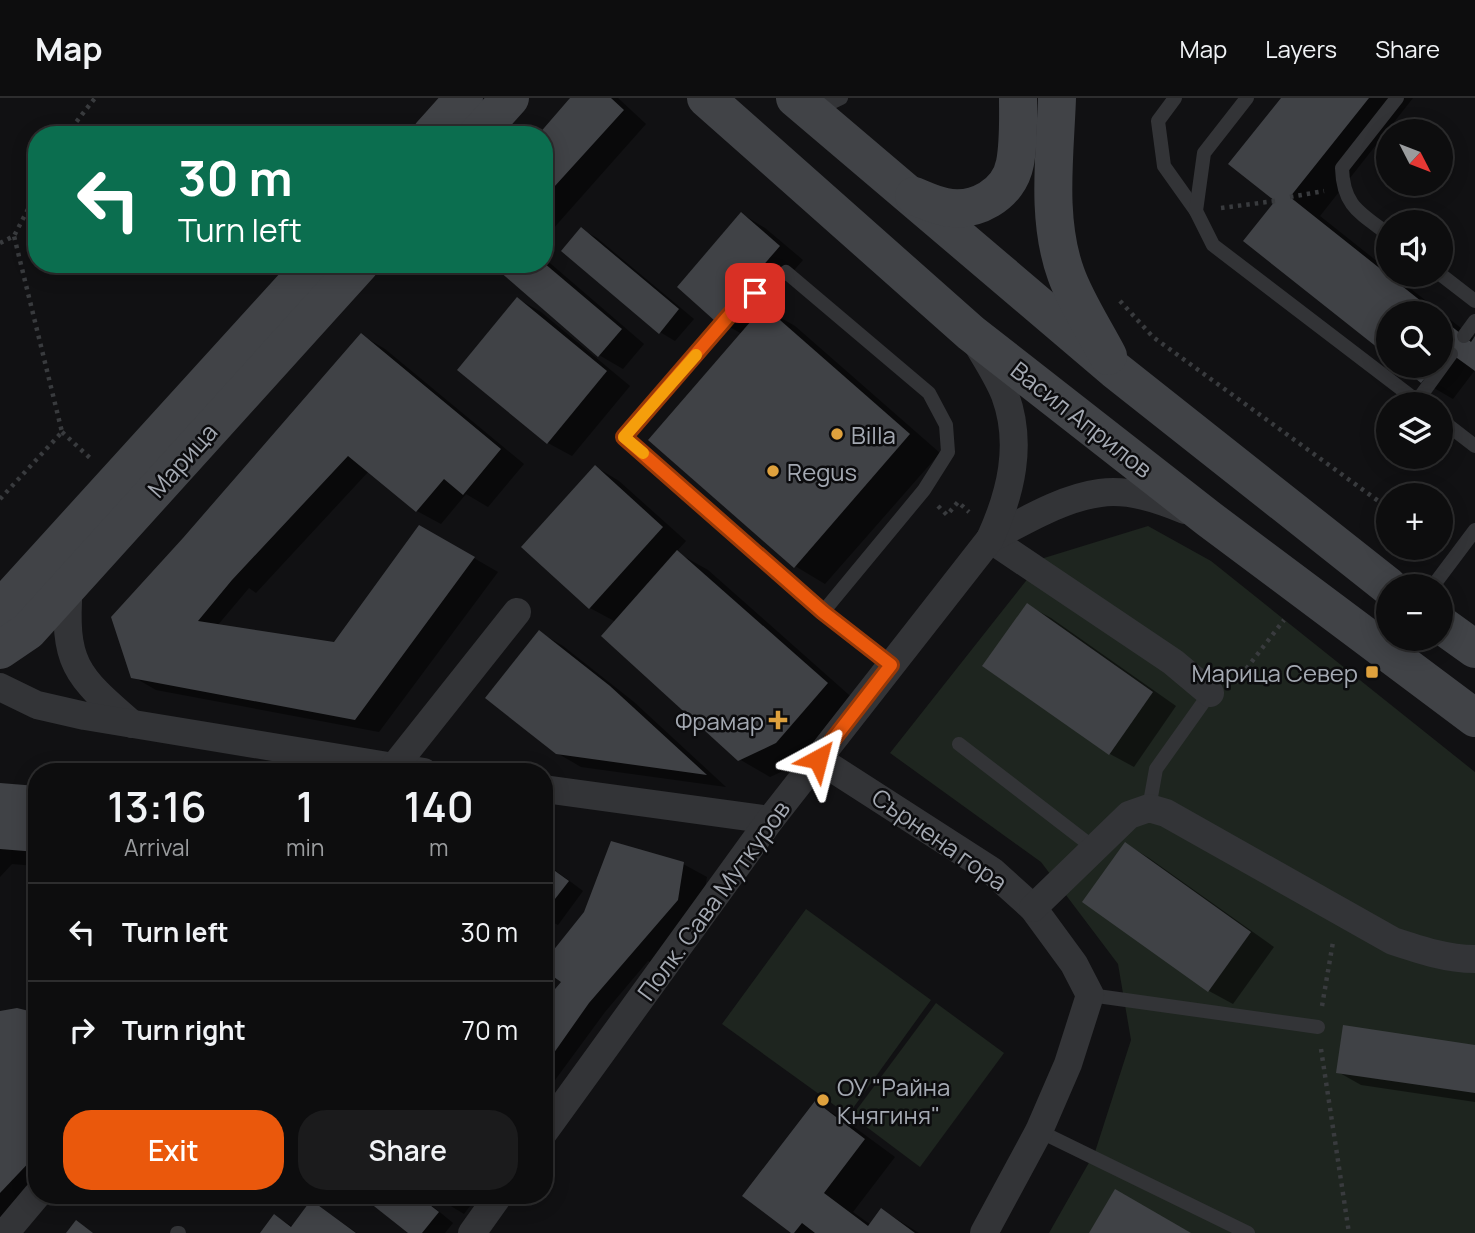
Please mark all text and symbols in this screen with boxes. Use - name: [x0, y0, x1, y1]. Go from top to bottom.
- text: Map: [35, 26, 103, 71]
- text: Map: [1180, 32, 1227, 65]
- text: Layers: [1265, 32, 1337, 65]
- text: Share: [1375, 32, 1440, 65]
- north arrow: [1376, 119, 1452, 196]
- map controls: [1376, 119, 1453, 651]
- text: 30 m: [178, 144, 293, 211]
- icon: left: [63, 154, 154, 245]
- text: Turn left: [178, 208, 302, 252]
- button: sound: [1376, 210, 1453, 287]
- pin: [725, 263, 785, 323]
- icon: arrive: [736, 274, 774, 312]
- button: search: [1376, 301, 1453, 378]
- street label: Васил Априлов: [1004, 353, 1160, 485]
- button: layers: [1376, 392, 1453, 469]
- street label: Марица: [140, 416, 224, 504]
- place label: Billa: [851, 418, 896, 451]
- marker: Billa: [829, 426, 845, 442]
- place label: Regus: [787, 455, 857, 488]
- marker: Regus: [765, 463, 781, 479]
- button: +: [1376, 483, 1453, 560]
- button: −: [1376, 574, 1453, 651]
- place label: Марица Север: [1191, 656, 1358, 689]
- marker: Марица Север: [1364, 664, 1380, 680]
- place label: Фрамар: [675, 704, 764, 737]
- marker: Фрамар: [770, 712, 786, 728]
- position arrow: [781, 722, 855, 796]
- text: 13:16: [107, 777, 207, 835]
- text: 1: [296, 777, 314, 835]
- text: 140: [404, 777, 474, 835]
- street label: Сърнена гора: [866, 780, 1014, 898]
- street label: Полк. Сава Муткуров: [629, 793, 797, 1007]
- text: Arrival: [124, 831, 190, 863]
- text: min: [286, 831, 324, 863]
- text: m: [429, 831, 448, 863]
- icon: left: [63, 913, 101, 951]
- text: Turn left: [122, 914, 229, 950]
- text: 30 m: [461, 914, 518, 950]
- icon: right: [63, 1011, 101, 1049]
- text: Turn right: [122, 1012, 246, 1048]
- text: 70 m: [462, 1012, 518, 1048]
- place label: ОУ "Райна Княгиня": [837, 1070, 950, 1131]
- marker: ОУ "Райна Княгиня": [815, 1092, 831, 1108]
- button: Exit: [63, 1110, 284, 1190]
- button: Share: [298, 1110, 518, 1190]

